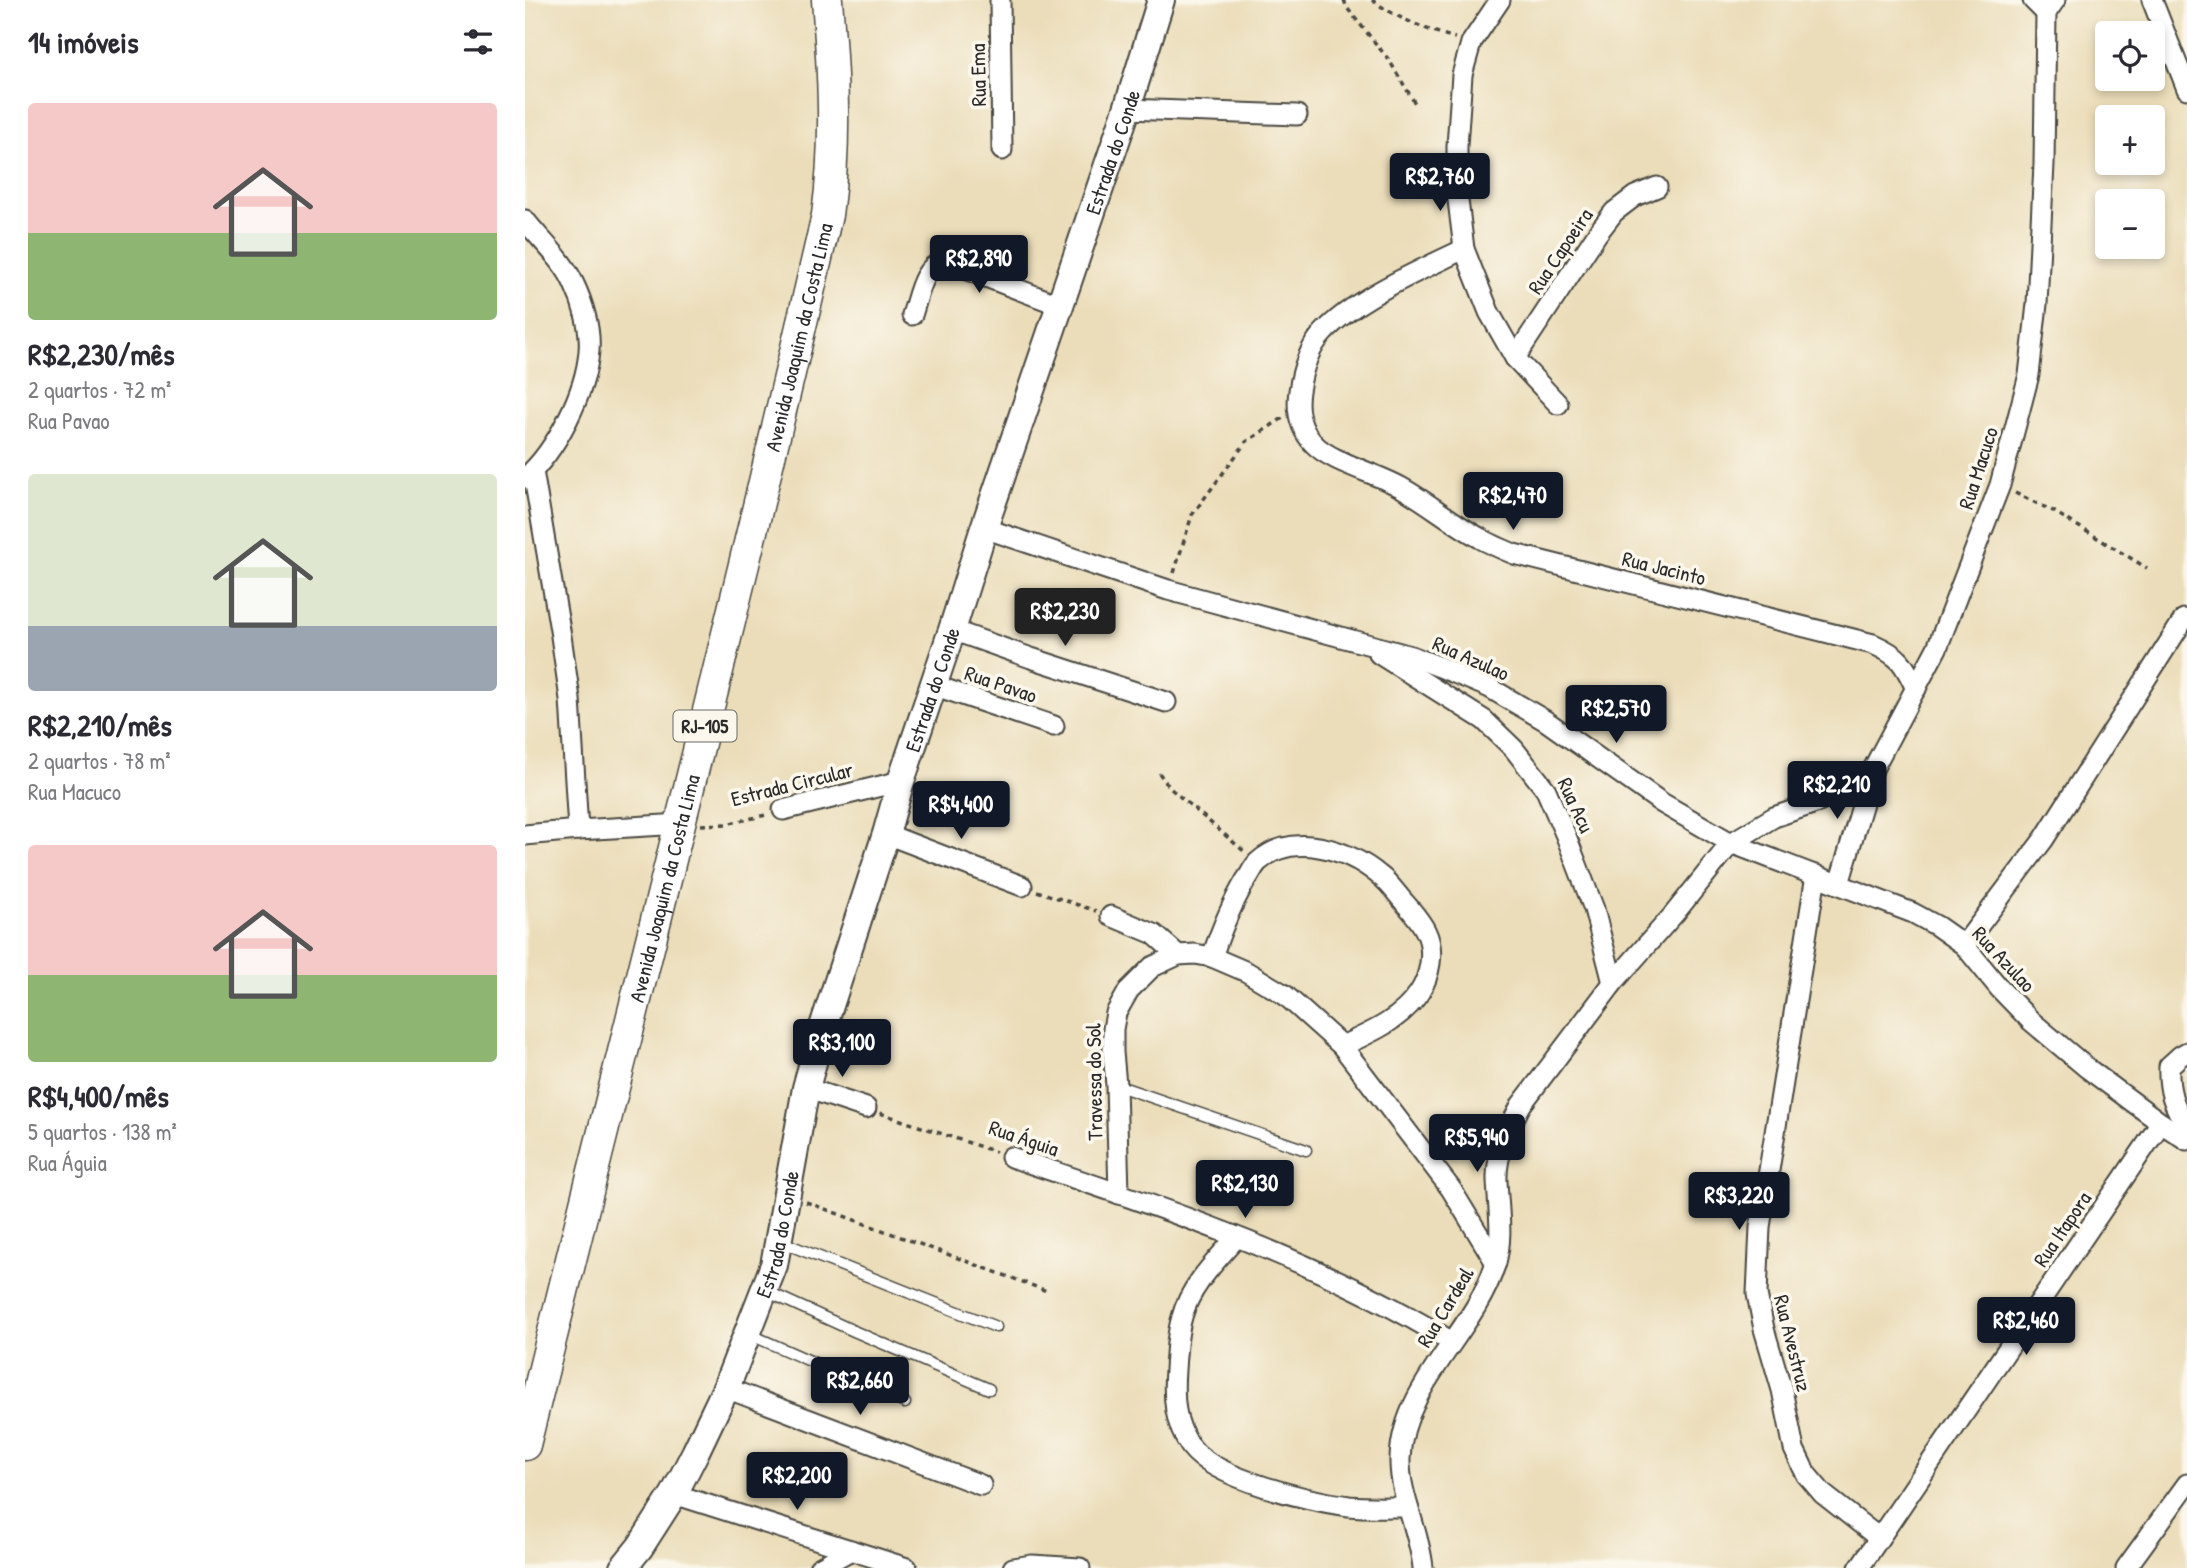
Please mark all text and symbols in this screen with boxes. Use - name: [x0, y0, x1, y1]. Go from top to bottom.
- map controls: [2095, 21, 2165, 259]
- button: locate: [2095, 21, 2165, 91]
- text: 14 imóveis: [28, 22, 138, 62]
- icon: filters: [459, 23, 497, 61]
- street label: Rua Ema: [963, 43, 993, 107]
- street label: Estrada do Conde: [1078, 86, 1147, 218]
- button: +: [2095, 105, 2165, 175]
- icon: home: [200, 149, 326, 275]
- pin: R$2,760: [1375, 154, 1505, 213]
- text: R$2,760: [1406, 160, 1474, 191]
- button: −: [2095, 189, 2165, 259]
- street label: Rua Capoeira: [1521, 202, 1599, 300]
- street label: Avenida Joaquim da Costa Lima: [757, 220, 839, 454]
- pin: R$2,890: [914, 236, 1044, 295]
- text: R$2,890: [946, 242, 1012, 273]
- text: R$2,230/mês: [28, 334, 174, 374]
- text: 2 quartos · 72 m²: [28, 374, 171, 405]
- text: Rua Pavao: [28, 405, 110, 436]
- street label: Rua Macuco: [1951, 423, 2005, 513]
- pin: R$2,470: [1448, 472, 1578, 532]
- text: R$2,470: [1479, 479, 1547, 510]
- icon: home: [200, 520, 326, 646]
- street label: Rua Jacinto: [1619, 544, 1709, 592]
- pin: R$2,230: [1000, 588, 1130, 648]
- text: R$2,230: [1031, 595, 1099, 626]
- street label: Estrada do Conde: [897, 623, 966, 756]
- street label: Rua Azulao: [1428, 628, 1514, 688]
- street label: Rua Pavao: [961, 658, 1041, 710]
- pin: R$2,570: [1551, 686, 1681, 745]
- text: R$2,570: [1582, 692, 1650, 723]
- text: R$2,210/mês: [28, 705, 172, 745]
- road number: RJ-105: [673, 710, 737, 741]
- text: 2 quartos · 78 m²: [28, 745, 171, 776]
- street label: Estrada Circular: [728, 755, 856, 813]
- pin: R$2,210: [1772, 762, 1902, 821]
- text: R$2,210: [1804, 768, 1870, 799]
- street label: Avenida Joaquim da Costa Lima: [622, 771, 706, 1005]
- street label: Rua Acu: [1551, 773, 1602, 838]
- text: Rua Macuco: [28, 776, 121, 807]
- pin: R$4,400: [896, 782, 1026, 841]
- text: R$4,400: [929, 788, 993, 819]
- icon: home: [200, 891, 326, 1017]
- street label: Rua Azulao: [1966, 920, 2042, 998]
- pin: R$3,100: [777, 1020, 907, 1079]
- street label: Travessa do Sol: [1078, 1023, 1110, 1141]
- text: R$3,100: [809, 1026, 875, 1057]
- text: R$4,400/mês: [28, 1076, 169, 1116]
- street label: Rua Águia: [985, 1113, 1063, 1163]
- pin: R$5,940: [1412, 1114, 1542, 1174]
- text: 5 quartos · 138 m²: [28, 1116, 177, 1147]
- text: R$5,940: [1445, 1121, 1509, 1152]
- text: Rua Águia: [28, 1147, 107, 1178]
- pin: R$2,130: [1180, 1160, 1310, 1220]
- text: R$2,130: [1212, 1167, 1278, 1198]
- street label: Estrada do Conde: [748, 1168, 805, 1302]
- pin: R$3,220: [1674, 1172, 1804, 1232]
- text: R$3,220: [1705, 1179, 1773, 1210]
- street label: Rua Itapora: [2026, 1186, 2098, 1272]
- street label: Rua Cardeal: [1410, 1261, 1481, 1353]
- street label: Rua Avestruz: [1767, 1292, 1819, 1394]
- pin: R$2,460: [1961, 1298, 2091, 1357]
- text: R$2,460: [1993, 1304, 2059, 1335]
- pin: R$2,660: [795, 1358, 925, 1417]
- text: R$2,660: [827, 1364, 893, 1395]
- pin: R$2,200: [732, 1452, 862, 1512]
- text: R$2,200: [763, 1459, 831, 1490]

